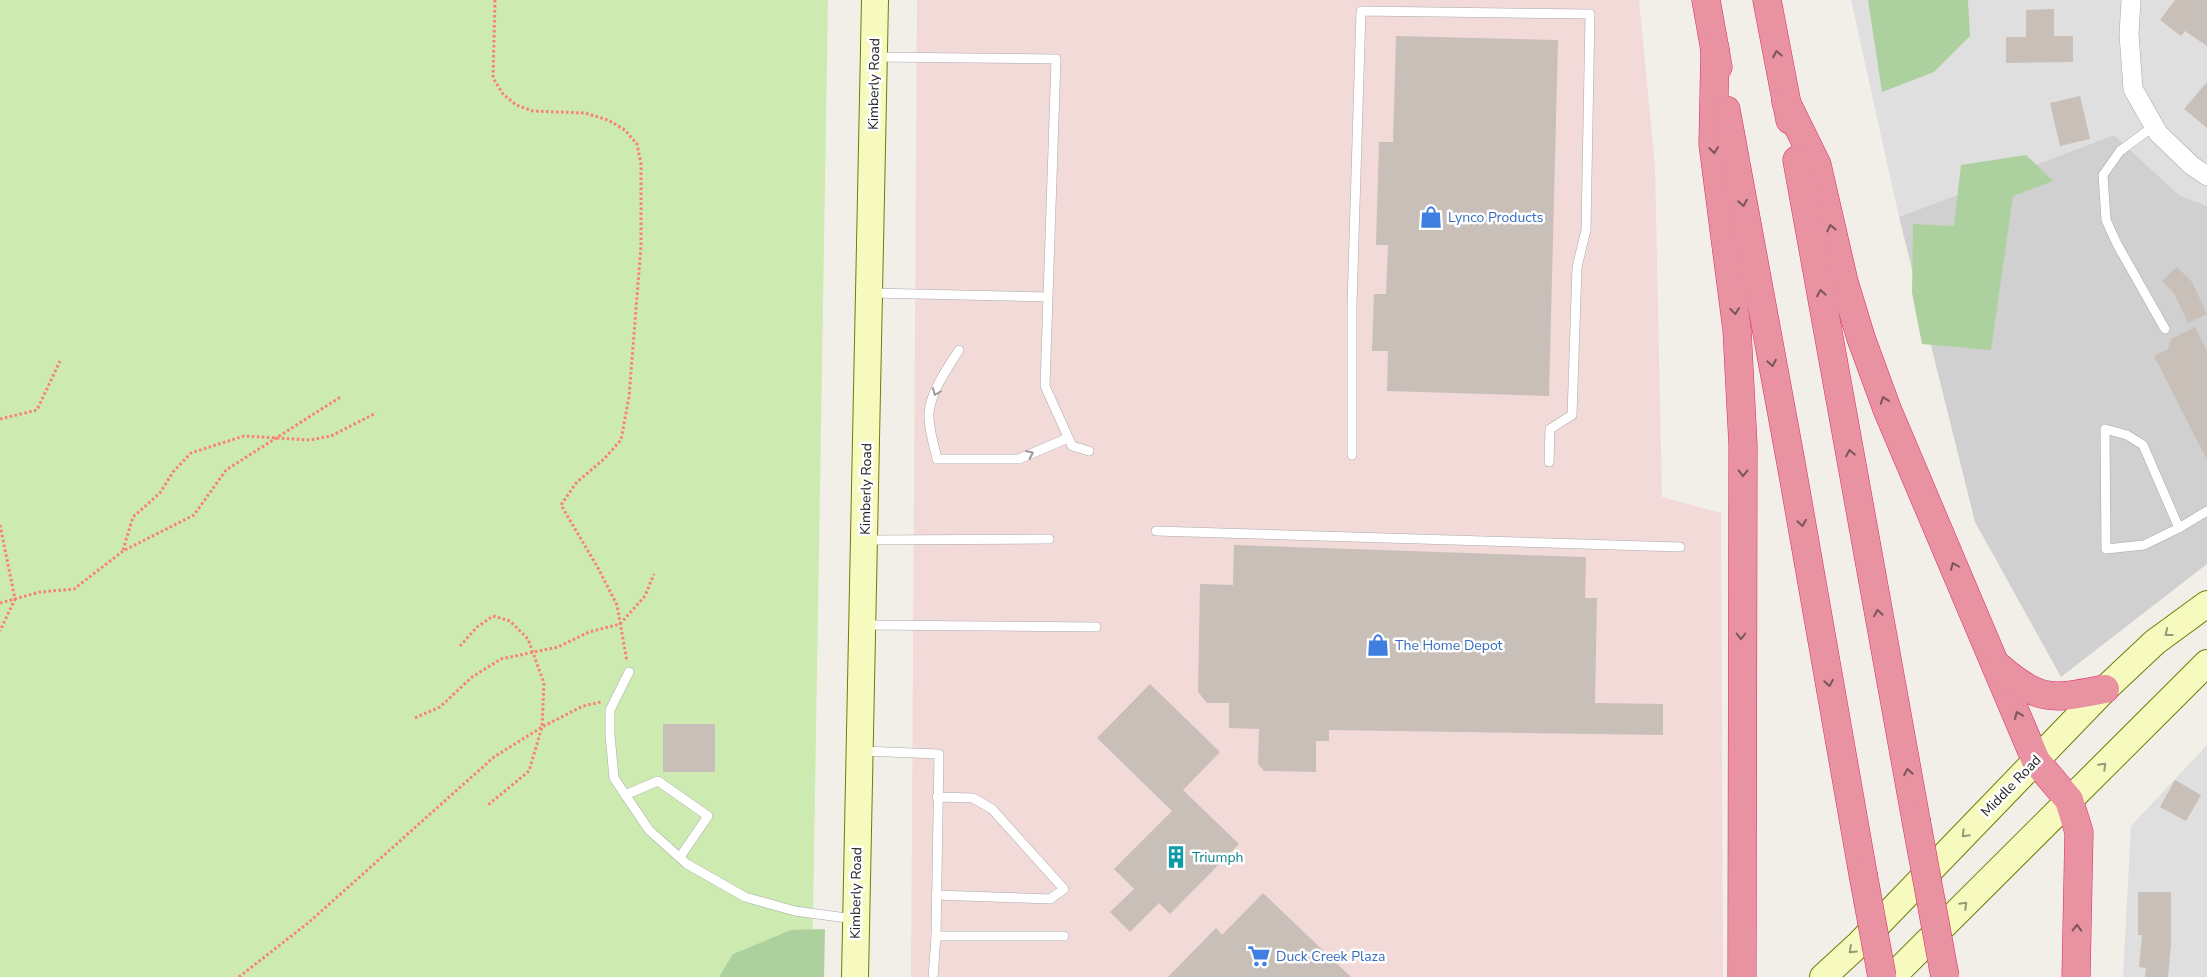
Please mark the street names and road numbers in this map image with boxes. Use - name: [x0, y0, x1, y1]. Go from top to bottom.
- street label: Kimberly Road: [864, 38, 884, 130]
- street label: Kimberly Road: [856, 443, 876, 535]
- street label: Middle Road: [1977, 751, 2045, 821]
- street label: Kimberly Road: [846, 847, 866, 939]

